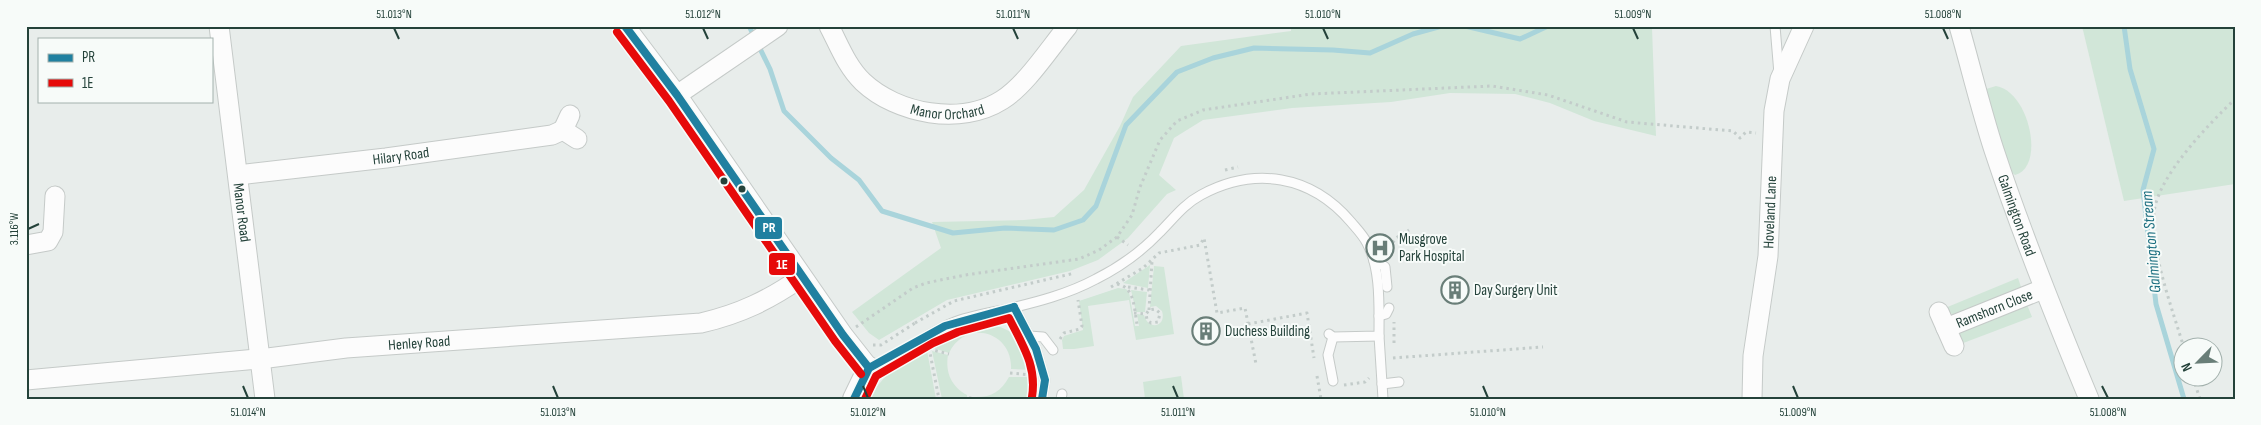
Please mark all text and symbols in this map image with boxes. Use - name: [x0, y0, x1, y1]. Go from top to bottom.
- text: 51.013°N: [376, 7, 412, 22]
- text: 51.012°N: [685, 7, 721, 22]
- text: 51.011°N: [996, 7, 1030, 22]
- text: 51.010°N: [1305, 7, 1341, 22]
- text: 51.009°N: [1615, 7, 1651, 22]
- text: 51.008°N: [1925, 7, 1961, 22]
- legend: [38, 38, 212, 102]
- text: PR: [82, 48, 95, 67]
- text: 1E: [82, 74, 94, 93]
- street label: Manor Orchard: [908, 100, 987, 124]
- street label: Hilary Road: [372, 143, 430, 169]
- street label: Galmington Road: [1993, 172, 2040, 259]
- street label: Hoveland Lane: [1759, 175, 1781, 249]
- unlabelled marker: [719, 176, 729, 186]
- street label: Manor Road: [228, 182, 255, 243]
- unlabelled marker: [737, 184, 747, 194]
- water label: Galmington Stream: [2138, 190, 2165, 294]
- text: 3.116°W: [7, 213, 22, 245]
- line badge: PR: [754, 216, 783, 240]
- text: PR: [762, 219, 776, 236]
- place label: Musgrove Park Hospital: [1399, 230, 1465, 266]
- hospital icon: Musgrove Park Hospital: [1365, 233, 1395, 263]
- line badge: 1E: [768, 252, 796, 276]
- text: 1E: [776, 256, 788, 273]
- building icon: Day Surgery Unit: [1440, 275, 1470, 305]
- place label: Day Surgery Unit: [1474, 281, 1558, 300]
- street label: Ramshorn Close: [1953, 285, 2036, 333]
- building icon: Duchess Building: [1191, 316, 1221, 346]
- place label: Duchess Building: [1225, 322, 1310, 341]
- street label: Henley Road: [388, 332, 451, 355]
- north arrow: [2174, 338, 2224, 388]
- text: N: [2177, 360, 2196, 374]
- text: 51.014°N: [230, 405, 266, 420]
- text: 51.013°N: [540, 405, 576, 420]
- text: 51.012°N: [850, 405, 886, 420]
- text: 51.011°N: [1161, 405, 1195, 420]
- text: 51.010°N: [1470, 405, 1506, 420]
- text: 51.009°N: [1780, 405, 1816, 420]
- text: 51.008°N: [2090, 405, 2126, 420]

